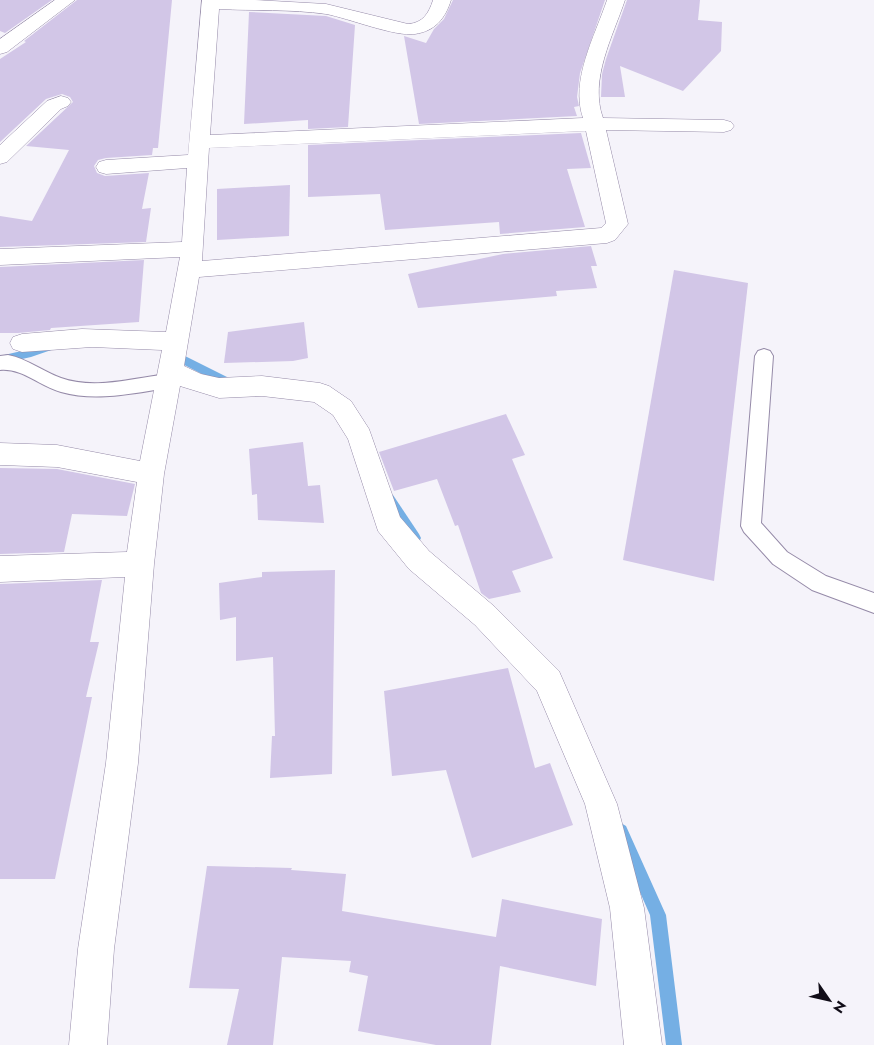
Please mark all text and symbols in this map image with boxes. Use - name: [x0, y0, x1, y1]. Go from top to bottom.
- north arrow: [804, 975, 854, 1025]
- text: N: [828, 997, 851, 1017]

